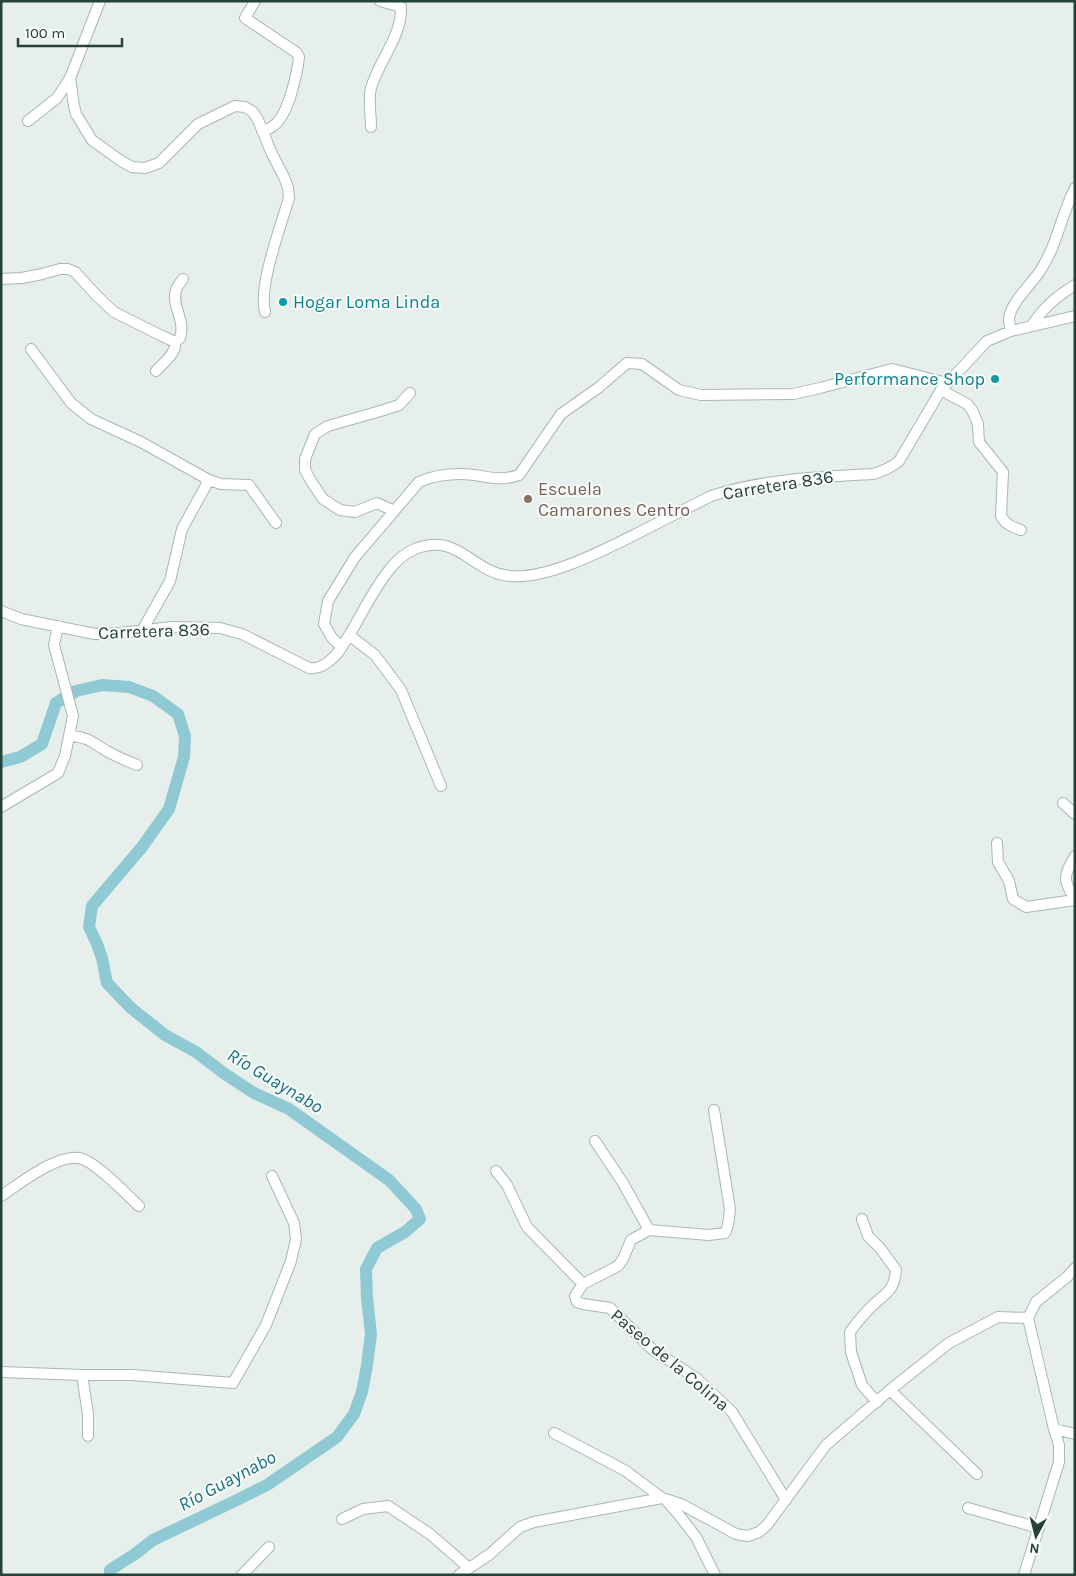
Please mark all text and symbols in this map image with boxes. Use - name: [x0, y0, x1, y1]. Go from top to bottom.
- scale bar: [18, 15, 121, 47]
- text: 100 m: [25, 24, 65, 42]
- place label: Hogar Loma Linda: [293, 291, 440, 313]
- marker: Hogar Loma Linda: [277, 296, 289, 308]
- place label: Performance Shop: [834, 368, 985, 390]
- marker: Performance Shop: [989, 373, 1001, 385]
- street label: Carretera 836: [721, 465, 835, 505]
- place label: Escuela Camarones Centro: [538, 478, 690, 521]
- marker: Escuela Camarones Centro: [522, 493, 534, 505]
- street label: Carretera 836: [98, 618, 210, 644]
- water label: Río Guaynabo: [223, 1044, 327, 1118]
- street label: Paseo de la Colina: [606, 1304, 734, 1416]
- water label: Río Guaynabo: [174, 1446, 280, 1516]
- north arrow: [1011, 1511, 1061, 1561]
- text: N: [1028, 1539, 1040, 1557]

